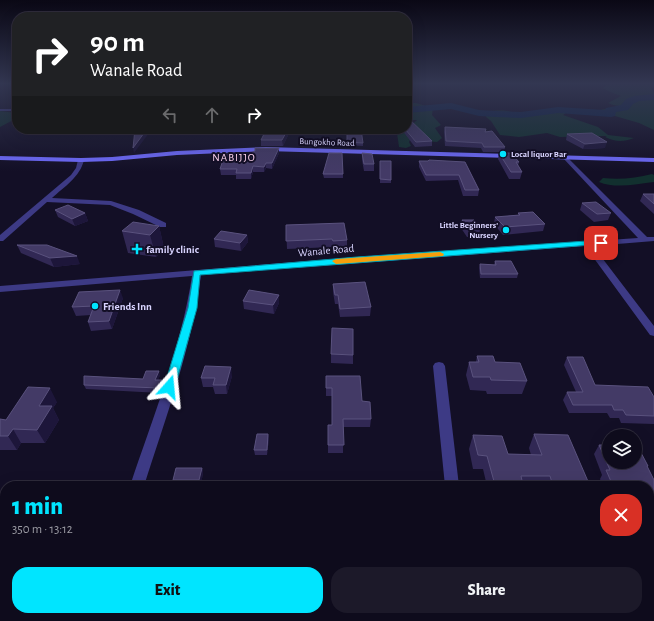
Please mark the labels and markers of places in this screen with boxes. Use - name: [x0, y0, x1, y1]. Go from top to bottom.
- marker: Local liquor Bar: [498, 149, 508, 159]
- place label: Local liquor Bar: [511, 150, 567, 159]
- place label: Little Beginners' Nursery: [439, 221, 499, 240]
- marker: Little Beginners' Nursery: [501, 225, 511, 235]
- pin: [584, 226, 618, 260]
- marker: family clinic: [131, 243, 143, 255]
- place label: family clinic: [146, 244, 200, 255]
- marker: Friends Inn: [90, 301, 100, 311]
- place label: Friends Inn: [103, 301, 152, 312]

